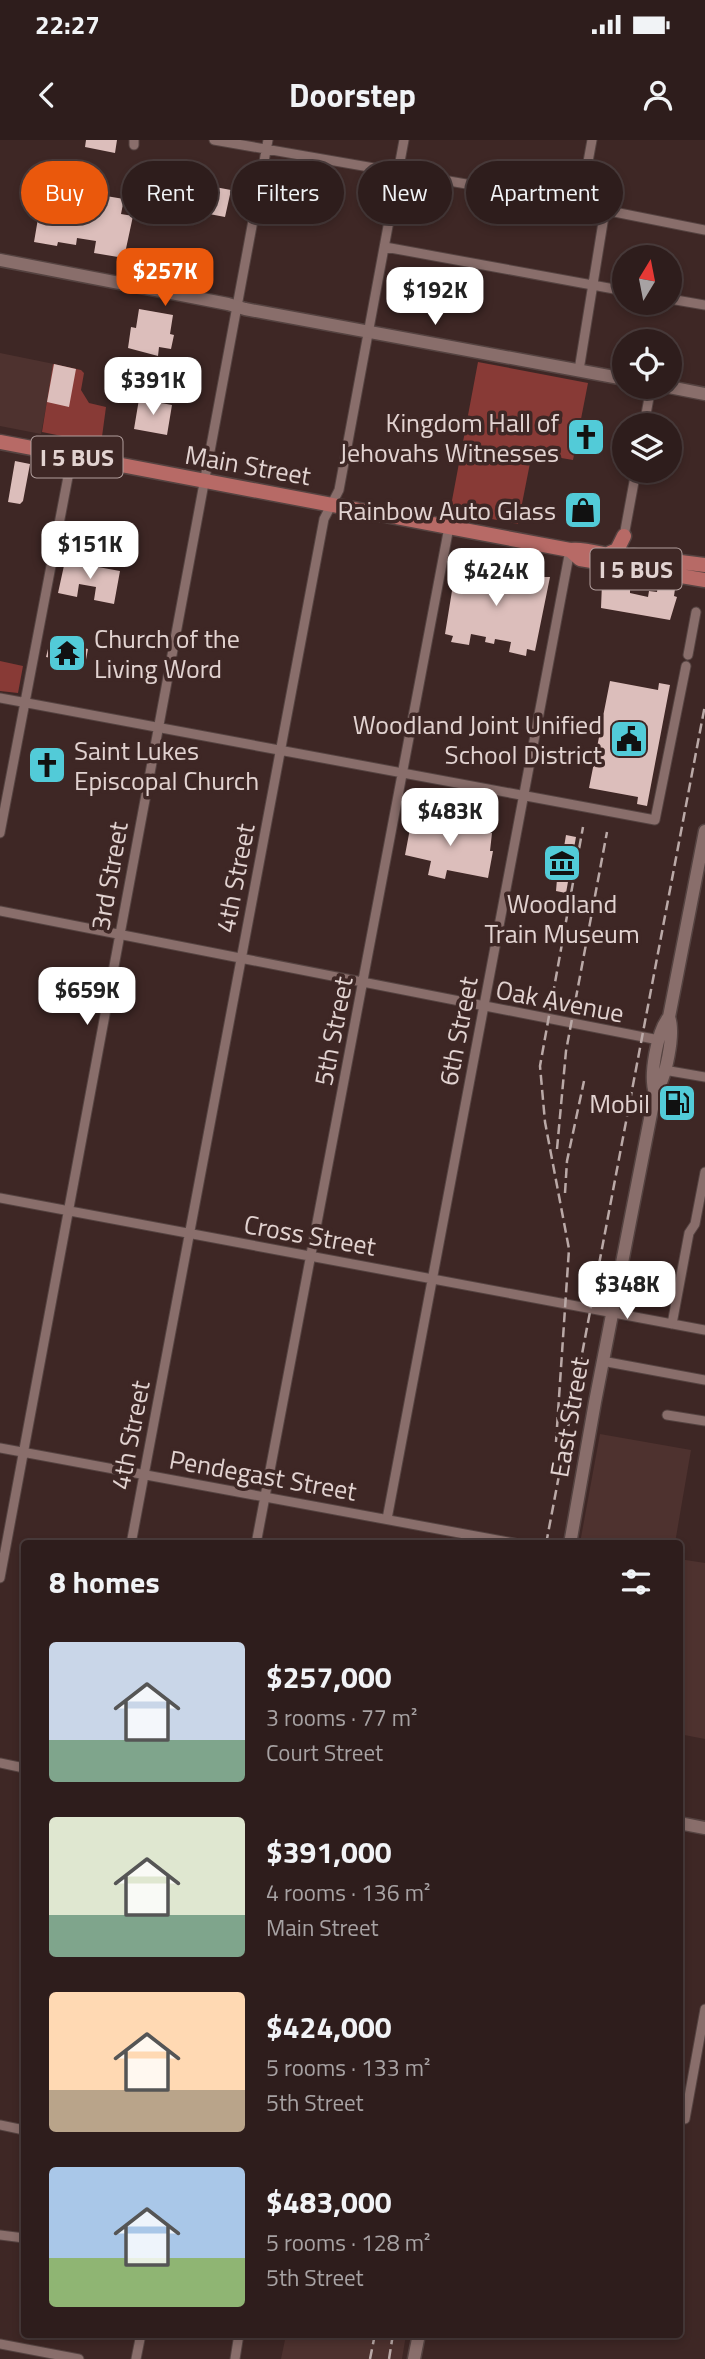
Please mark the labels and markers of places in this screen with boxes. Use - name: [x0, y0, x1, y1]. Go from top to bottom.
- pin: $257K: [116, 248, 214, 308]
- pin: $192K: [386, 268, 484, 327]
- pin: $391K: [104, 358, 202, 417]
- place label: Kingdom Hall of Jehovahs Witnesses: [340, 403, 559, 472]
- church icon: Kingdom Hall of Jehovahs Witnesses: [565, 416, 607, 458]
- shop icon: Rainbow Auto Glass: [562, 489, 604, 531]
- place label: Rainbow Auto Glass: [337, 491, 556, 530]
- pin: $151K: [41, 522, 139, 581]
- pin: $424K: [447, 548, 545, 608]
- place label: Church of the Living Word: [94, 619, 240, 688]
- temple icon: Church of the Living Word: [46, 632, 88, 674]
- place label: Woodland Joint Unified School District: [353, 705, 602, 774]
- public building icon: Woodland Joint Unified School District: [608, 718, 650, 760]
- place label: Saint Lukes Episcopal Church: [74, 731, 259, 800]
- church icon: Saint Lukes Episcopal Church: [26, 744, 68, 786]
- pin: $483K: [401, 788, 499, 848]
- museum icon: Woodland Train Museum: [541, 842, 583, 884]
- place label: Woodland Train Museum: [484, 884, 640, 953]
- pin: $659K: [38, 968, 136, 1027]
- fuel station icon: Mobil: [656, 1082, 698, 1124]
- place label: Mobil: [589, 1084, 650, 1123]
- pin: $348K: [578, 1262, 676, 1321]

